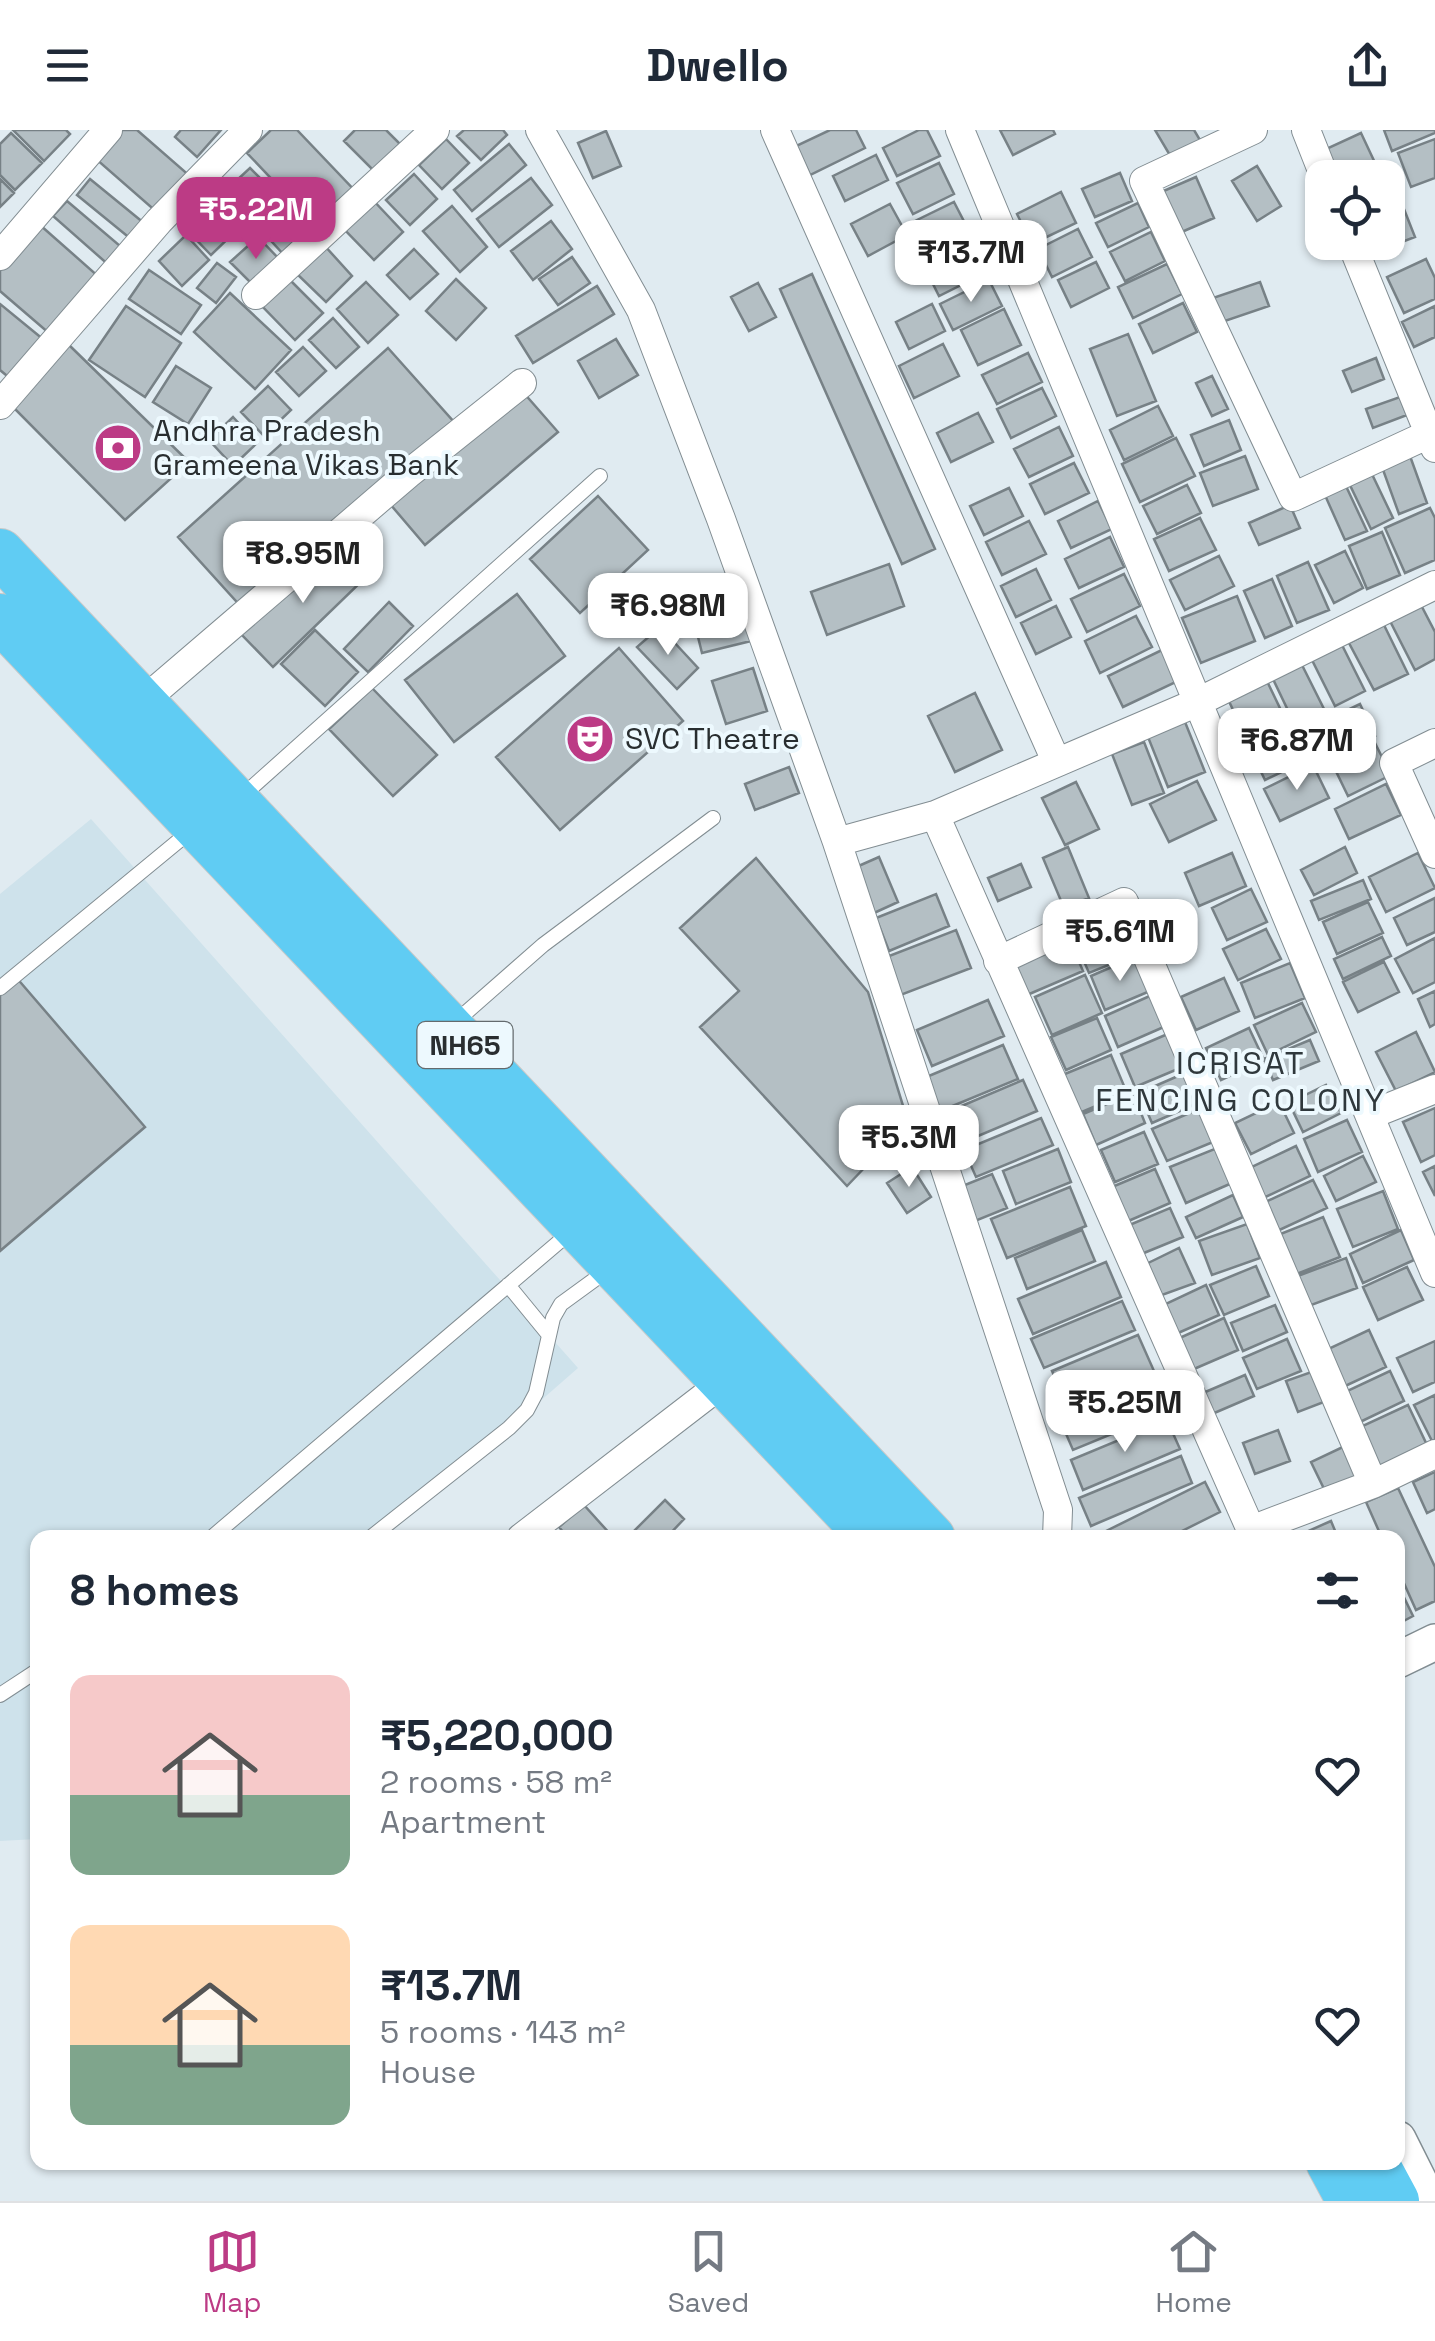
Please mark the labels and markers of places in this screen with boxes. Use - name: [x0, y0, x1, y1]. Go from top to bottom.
- pin: ₹5.22M: [175, 177, 337, 262]
- pin: ₹13.7M: [890, 220, 1052, 305]
- place label: Andhra Pradesh Grameena Vikas Bank: [153, 411, 459, 484]
- bank icon: Andhra Pradesh Grameena Vikas Bank: [92, 422, 144, 474]
- pin: ₹8.95M: [222, 521, 384, 606]
- pin: ₹6.98M: [587, 573, 749, 658]
- pin: ₹6.87M: [1216, 708, 1378, 793]
- theatre icon: SVC Theatre: [564, 713, 616, 765]
- place label: SVC Theatre: [625, 719, 800, 758]
- pin: ₹5.61M: [1039, 899, 1201, 984]
- pin: ₹5.3M: [839, 1105, 979, 1190]
- pin: ₹5.25M: [1044, 1370, 1206, 1455]

